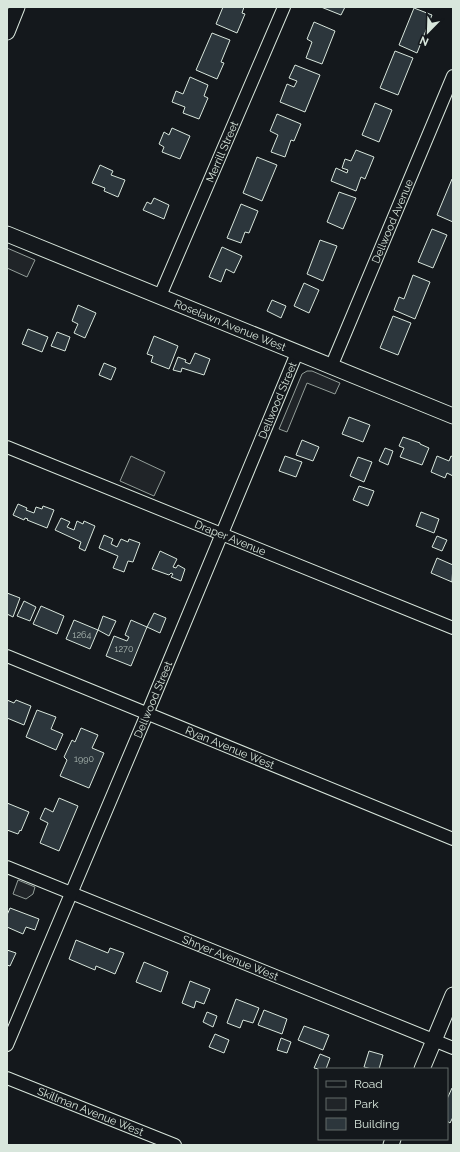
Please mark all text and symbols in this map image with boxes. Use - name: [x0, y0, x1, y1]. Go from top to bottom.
- north arrow: [408, 12, 448, 52]
- text: N: [418, 33, 431, 48]
- street label: Merrill Street: [204, 119, 241, 184]
- street label: Dellwood Avenue: [369, 177, 416, 265]
- street label: Roselawn Avenue West: [172, 297, 288, 354]
- street label: Dellwood Street: [256, 360, 300, 441]
- street label: Draper Avenue: [193, 518, 268, 559]
- house number: 1264: [73, 630, 92, 640]
- house number: 1270: [115, 644, 134, 654]
- street label: Dellwood Street: [132, 659, 175, 740]
- street label: Ryan Avenue West: [183, 724, 277, 772]
- house number: 1990: [74, 754, 94, 764]
- street label: Shryer Avenue West: [180, 933, 280, 984]
- legend: [318, 1068, 448, 1140]
- text: Road: [354, 1077, 383, 1091]
- street label: Skillman Avenue West: [35, 1085, 146, 1139]
- text: Park: [354, 1097, 379, 1111]
- text: Building: [354, 1117, 400, 1131]

